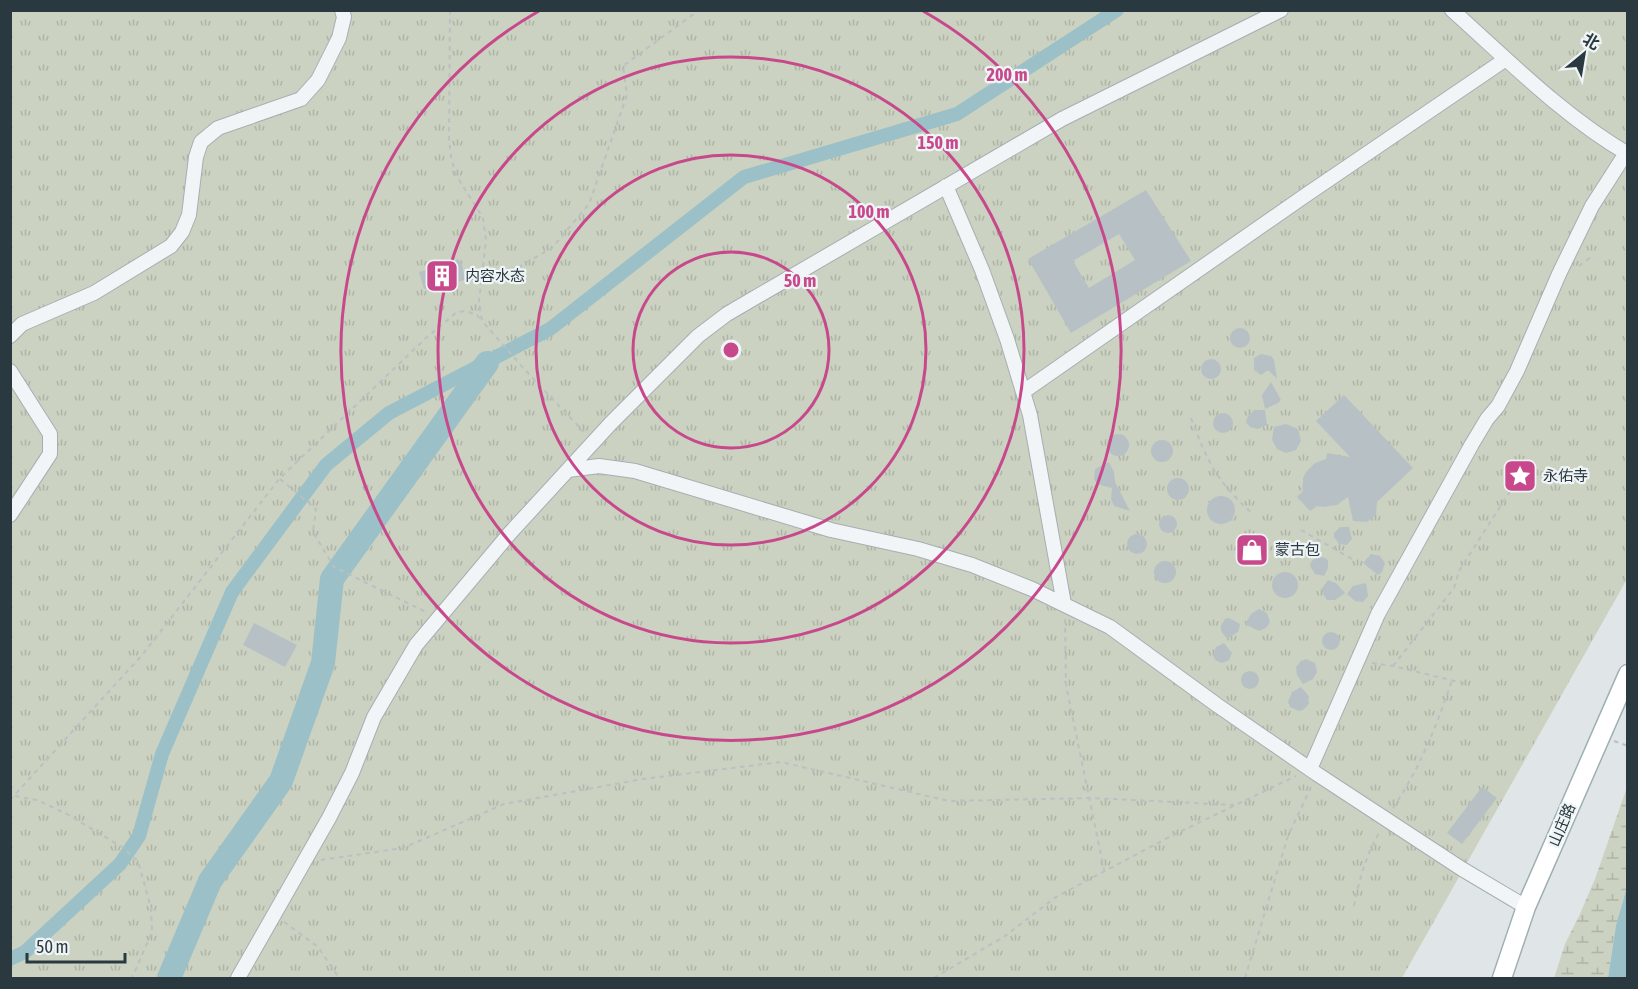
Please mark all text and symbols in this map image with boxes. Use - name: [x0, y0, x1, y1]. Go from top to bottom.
- north arrow: [1554, 24, 1614, 84]
- text: 北: [1580, 29, 1603, 53]
- text: 200 m: [987, 64, 1027, 85]
- text: 150 m: [918, 132, 958, 153]
- text: 100 m: [849, 201, 889, 222]
- building icon: 内容水态: [424, 258, 460, 294]
- place label: 内容水态: [465, 267, 525, 284]
- text: 50 m: [784, 270, 816, 291]
- centre of rings: [721, 340, 741, 360]
- place icon: 永佑寺: [1502, 458, 1538, 494]
- place label: 永佑寺: [1543, 467, 1588, 484]
- shop icon: 蒙古包: [1234, 532, 1270, 568]
- place label: 蒙古包: [1275, 541, 1320, 558]
- street label: 山庄路: [1545, 801, 1578, 849]
- scale bar: [27, 926, 124, 964]
- text: 50 m: [36, 936, 68, 957]

